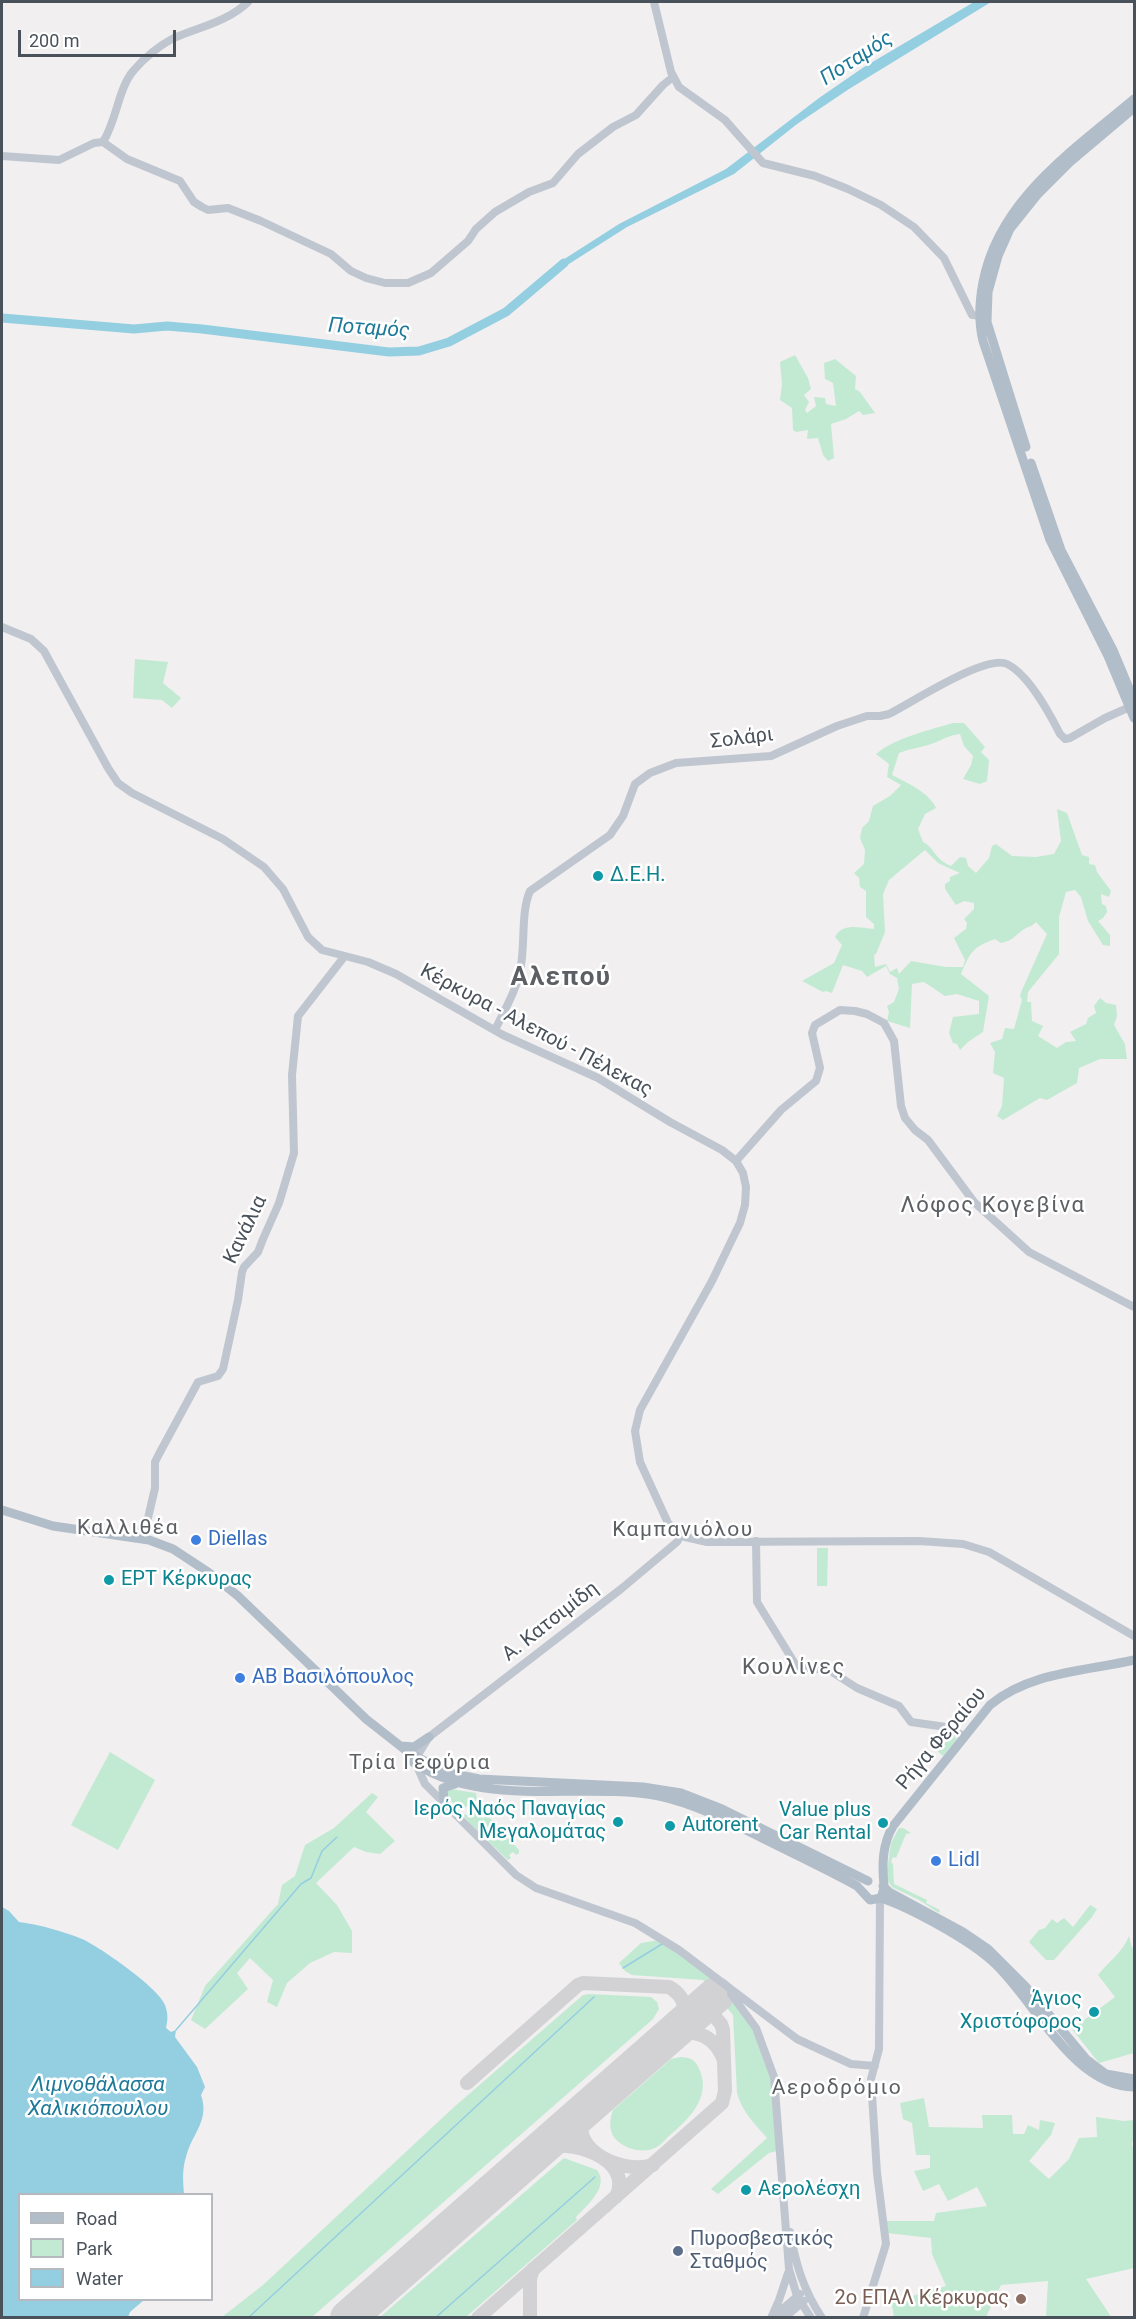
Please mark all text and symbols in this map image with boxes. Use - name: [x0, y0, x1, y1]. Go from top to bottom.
- scale bar: [21, 18, 178, 56]
- water label: Ποταμός: [816, 26, 898, 92]
- text: 200 m: [29, 30, 80, 51]
- water label: Ποταμός: [327, 314, 411, 344]
- street label: Σολάρι: [709, 723, 775, 755]
- place label: Δ.Ε.Η.: [610, 864, 666, 888]
- marker: Δ.Ε.Η.: [591, 869, 605, 883]
- street label: Κέρκυρα - Αλεπού - Πέλεκας: [416, 959, 656, 1103]
- district label: Αλεπού: [510, 962, 612, 994]
- street label: Κανάλια: [219, 1192, 273, 1268]
- district label: Λόφος Κογεβίνα: [900, 1193, 1086, 1219]
- district label: Καλλιθέα: [77, 1516, 179, 1542]
- district label: Καμπανιόλου: [612, 1518, 754, 1544]
- place label: Diellas: [208, 1528, 268, 1552]
- marker: Diellas: [189, 1533, 203, 1547]
- place label: ΕΡΤ Κέρκυρας: [121, 1568, 252, 1592]
- marker: ΕΡΤ Κέρκυρας: [102, 1573, 116, 1587]
- street label: Α. Κατσιμίδη: [498, 1577, 604, 1667]
- district label: Κουλίνες: [742, 1655, 846, 1681]
- place label: ΑΒ Βασιλόπουλος: [252, 1666, 414, 1690]
- marker: ΑΒ Βασιλόπουλος: [233, 1671, 247, 1685]
- street label: Ρήγα Φεραίου: [892, 1683, 992, 1795]
- district label: Τρία Γεφύρια: [349, 1751, 491, 1777]
- place label: Ιερός Ναός Παναγίας Μεγαλομάτας: [414, 1798, 606, 1845]
- place label: Value plus Car Rental: [779, 1799, 871, 1846]
- place label: Autorent: [682, 1814, 759, 1838]
- marker: Ιερός Ναός Παναγίας Μεγαλομάτας: [611, 1815, 625, 1829]
- marker: Value plus Car Rental: [876, 1816, 890, 1830]
- marker: Autorent: [663, 1819, 677, 1833]
- place label: Lidl: [948, 1849, 980, 1873]
- marker: Lidl: [929, 1854, 943, 1868]
- place label: Άγιος Χριστόφορος: [960, 1988, 1082, 2035]
- marker: Άγιος Χριστόφορος: [1087, 2005, 1101, 2019]
- water label: Λιμνοθάλασσα Χαλικιόπουλου: [28, 2073, 168, 2123]
- district label: Αεροδρόμιο: [772, 2076, 902, 2102]
- place label: Αερολέσχη: [758, 2178, 860, 2202]
- marker: Αερολέσχη: [739, 2183, 753, 2197]
- legend: [18, 2193, 213, 2301]
- text: Road: [76, 2208, 117, 2229]
- place label: Πυροσβεστικός Σταθμός: [690, 2228, 834, 2275]
- text: Park: [76, 2238, 112, 2259]
- marker: Πυροσβεστικός Σταθμός: [671, 2244, 685, 2258]
- text: Water: [76, 2268, 123, 2289]
- place label: 2ο ΕΠΑΛ Κέρκυρας: [834, 2287, 1009, 2311]
- marker: 2ο ΕΠΑΛ Κέρκυρας: [1014, 2292, 1028, 2306]

